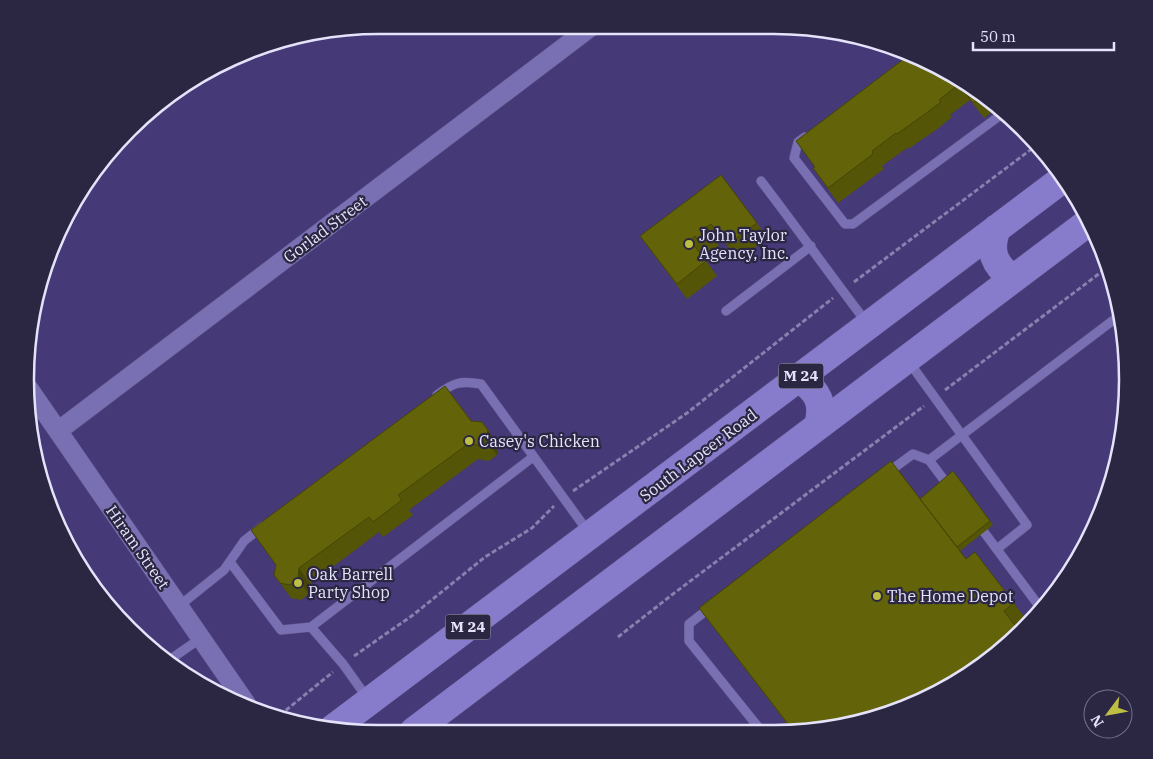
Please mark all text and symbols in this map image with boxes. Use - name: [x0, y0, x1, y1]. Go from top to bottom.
- scale bar: [973, 20, 1114, 52]
- text: 50 m: [980, 27, 1016, 46]
- street label: Gorlad Street: [279, 191, 371, 267]
- place label: John Taylor Agency, Inc.: [699, 225, 789, 263]
- marker: John Taylor Agency, Inc.: [683, 238, 695, 250]
- road number: M 24: [778, 364, 824, 388]
- street label: South Lapeer Road: [635, 404, 761, 506]
- place label: Casey's Chicken: [479, 431, 600, 451]
- marker: Casey's Chicken: [463, 435, 475, 447]
- street label: Hiram Street: [102, 501, 174, 593]
- place label: Oak Barrell Party Shop: [308, 564, 393, 602]
- marker: Oak Barrell Party Shop: [292, 577, 304, 589]
- place label: The Home Depot: [887, 586, 1014, 606]
- marker: The Home Depot: [871, 590, 883, 602]
- road number: M 24: [446, 614, 490, 640]
- north arrow: [1083, 689, 1133, 739]
- text: N: [1086, 711, 1108, 730]

